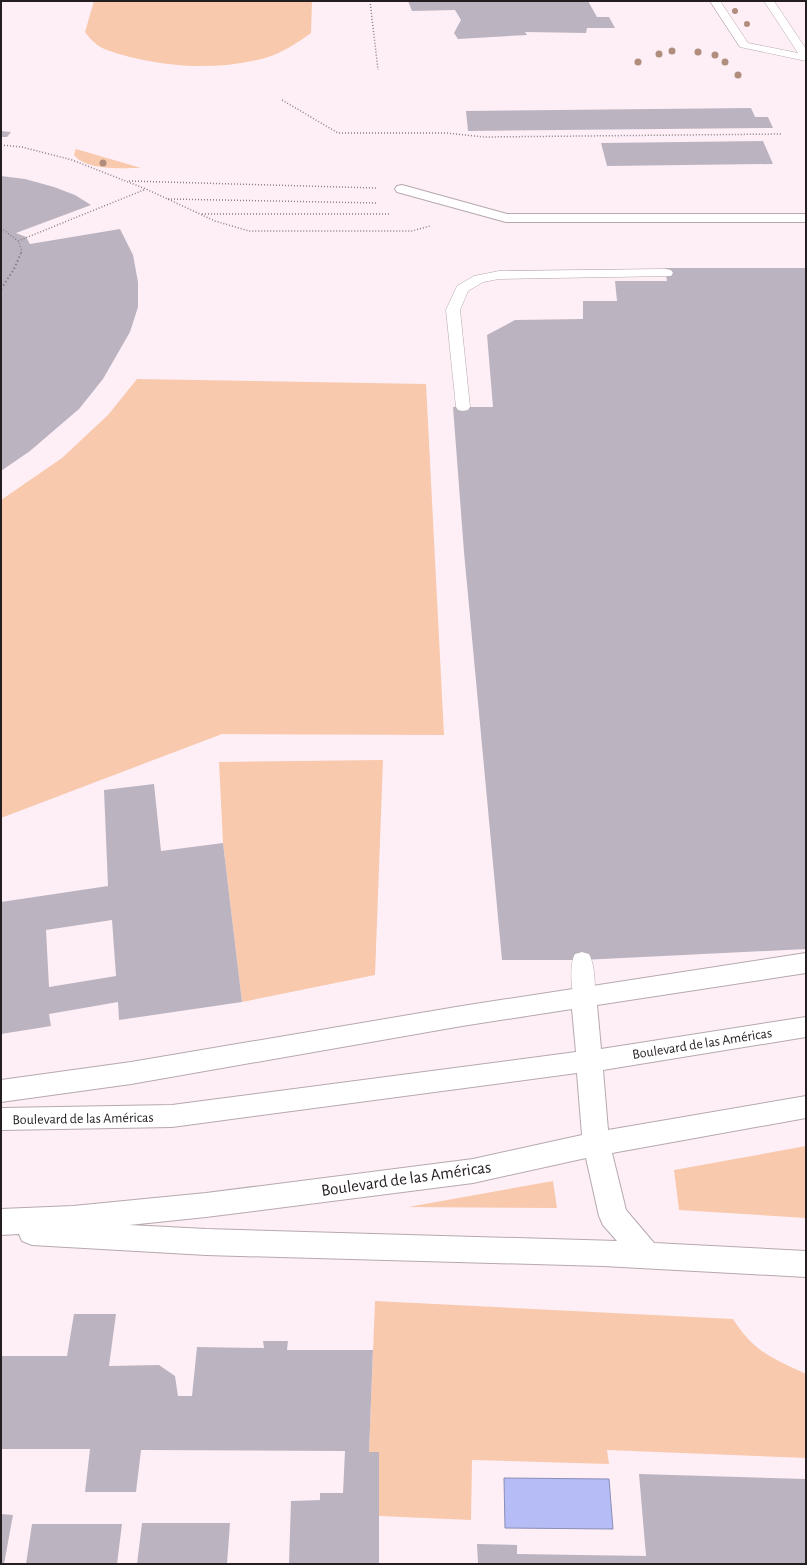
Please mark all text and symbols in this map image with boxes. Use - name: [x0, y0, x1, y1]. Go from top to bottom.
- street label: Boulevard de las Américas: [631, 1026, 773, 1062]
- street label: Boulevard de las Américas: [12, 1111, 154, 1127]
- street label: Boulevard de las Américas: [320, 1158, 492, 1199]

